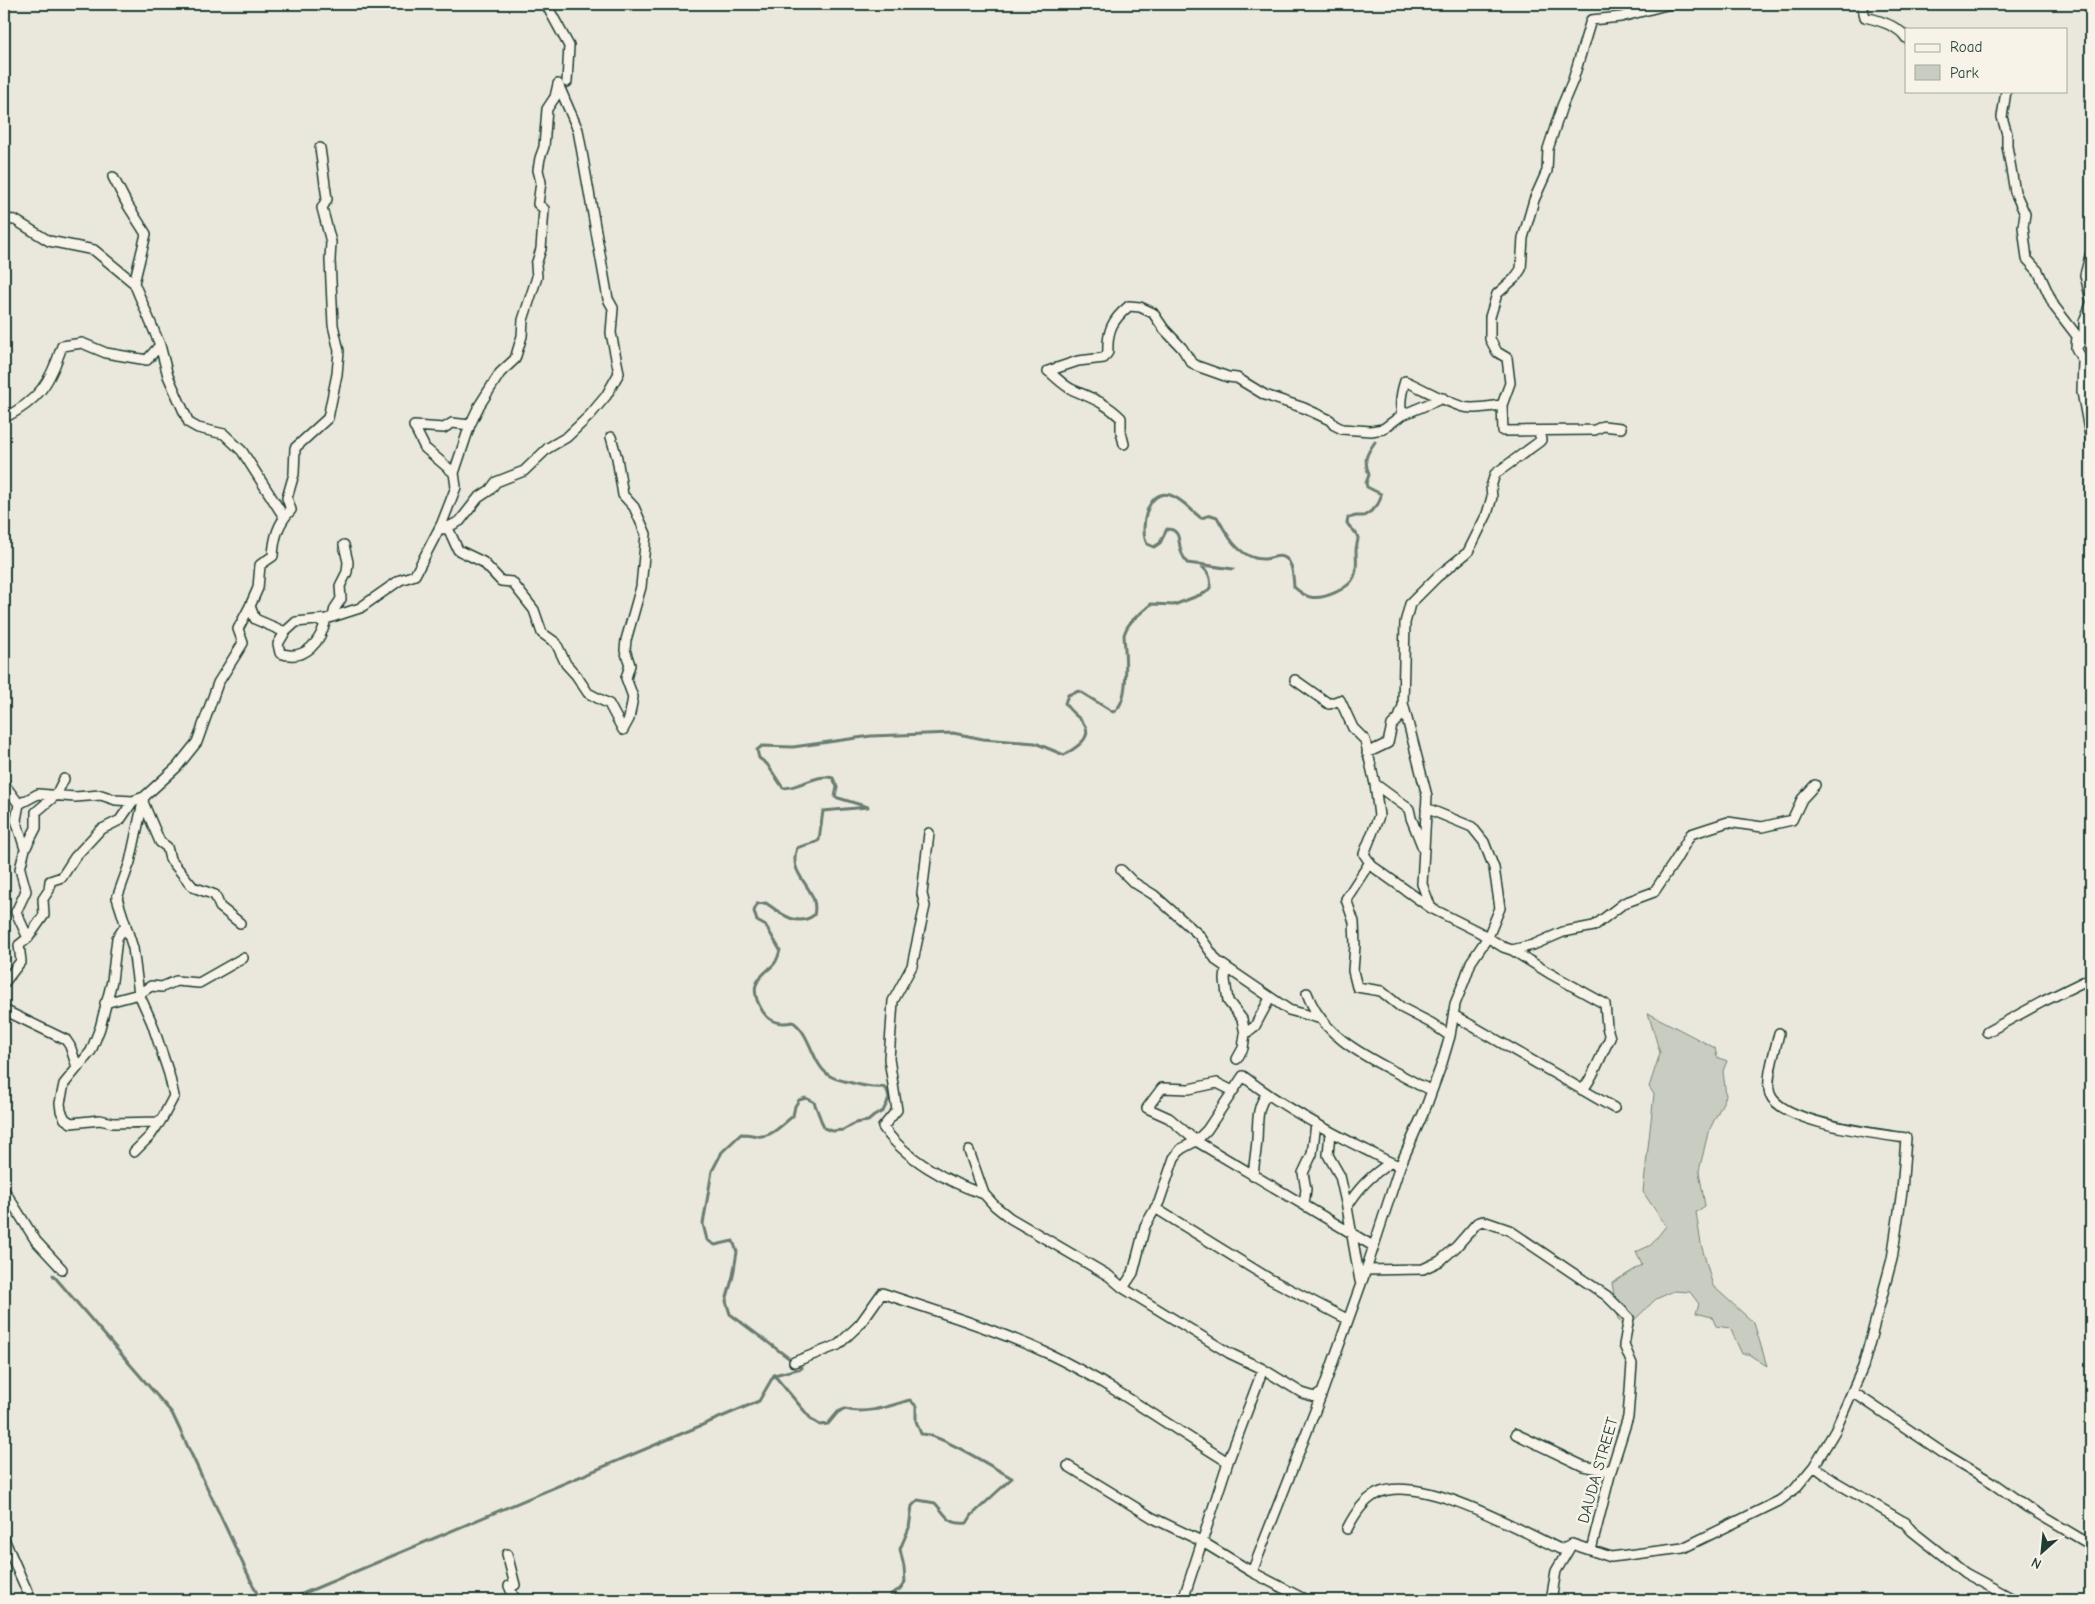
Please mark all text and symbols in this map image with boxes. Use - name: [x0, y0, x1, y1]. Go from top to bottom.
- legend: [1905, 28, 2068, 92]
- text: Road: [1950, 38, 1982, 56]
- text: Park: [1950, 64, 1979, 82]
- street label: DAUDA STREET: [1574, 1415, 1622, 1525]
- north arrow: [2018, 1526, 2068, 1576]
- text: N: [2028, 1553, 2044, 1573]

